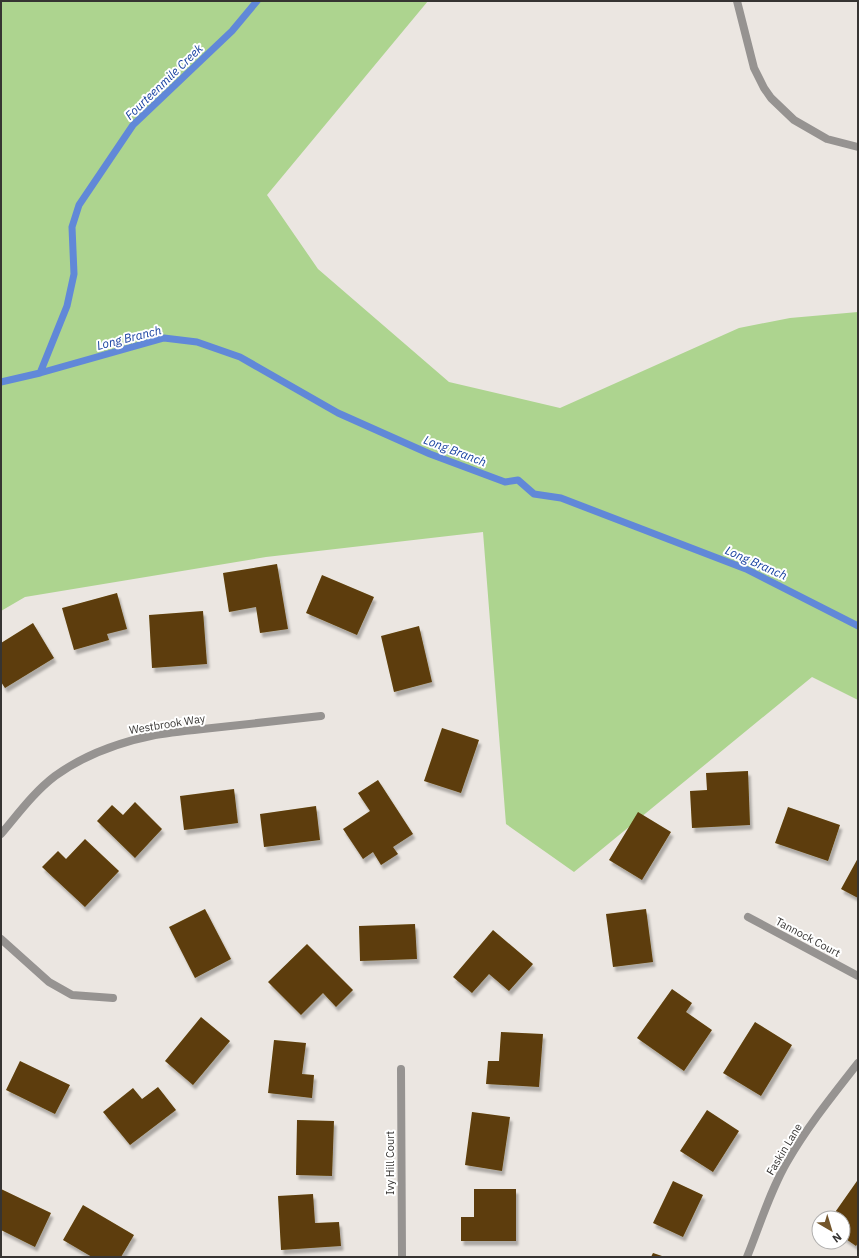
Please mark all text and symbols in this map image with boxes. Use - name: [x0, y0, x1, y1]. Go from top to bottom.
- water label: Fourteenmile Creek: [122, 40, 206, 123]
- water label: Long Branch: [95, 322, 163, 353]
- water label: Long Branch: [422, 432, 489, 469]
- water label: Long Branch: [723, 542, 790, 583]
- street label: Westbrook Way: [128, 711, 207, 737]
- street label: Tannock Court: [773, 914, 843, 960]
- street label: Faskin Lane: [763, 1121, 805, 1177]
- street label: Ivy Hill Court: [383, 1131, 397, 1195]
- north arrow: [811, 1210, 851, 1250]
- text: N: [830, 1230, 845, 1246]

